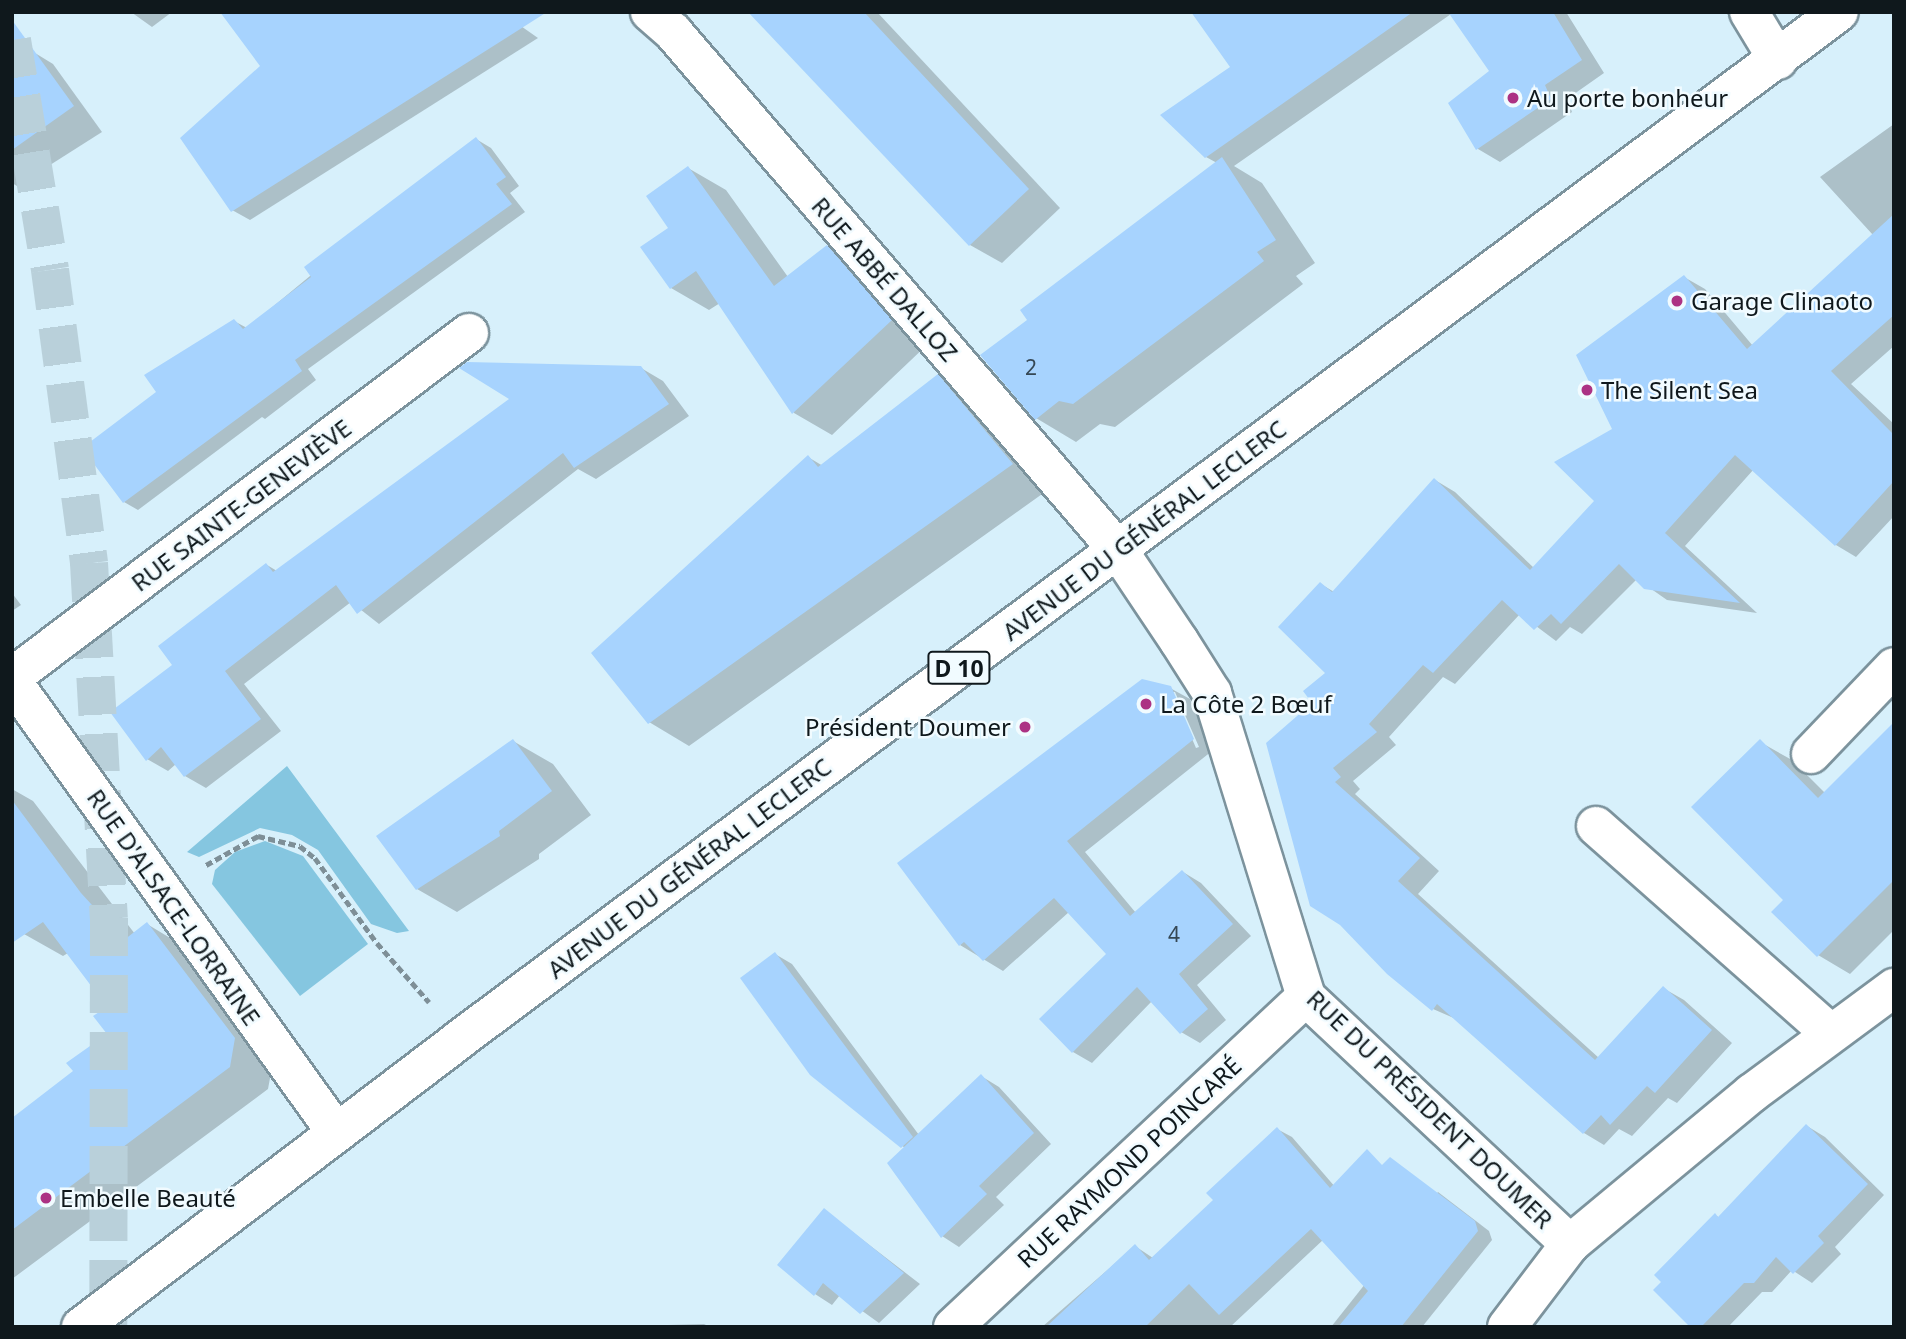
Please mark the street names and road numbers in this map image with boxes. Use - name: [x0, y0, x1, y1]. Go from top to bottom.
- street label: RUE ABBÉ DALLOZ: [806, 191, 964, 367]
- street label: RUE SAINTE-GENEVIÈVE: [126, 413, 356, 597]
- street label: AVENUE DU GÉNÉRAL LECLERC: [997, 414, 1291, 646]
- road number: D 10: [926, 648, 992, 688]
- street label: AVENUE DU GÉNÉRAL LECLERC: [542, 752, 836, 984]
- street label: RUE D'ALSACE-LORRAINE: [82, 784, 266, 1030]
- street label: RUE DU PRÉSIDENT DOUMER: [1301, 984, 1559, 1234]
- street label: RUE RAYMOND POINCARÉ: [1011, 1051, 1247, 1273]

